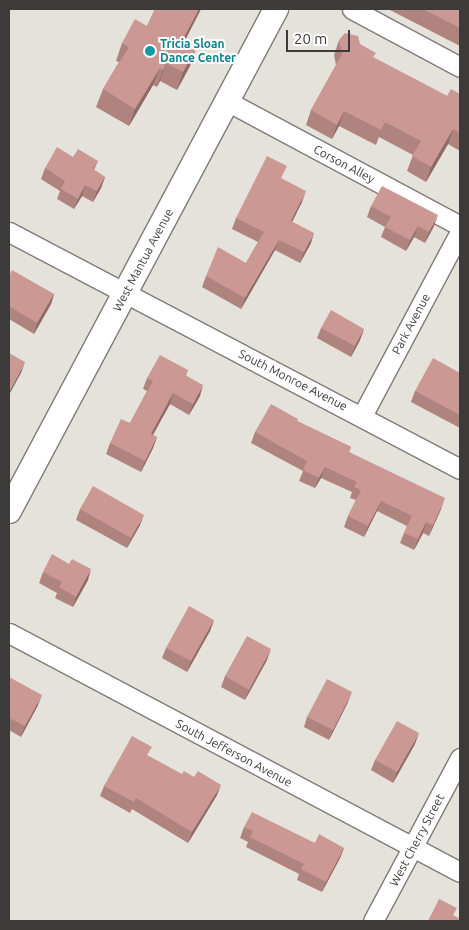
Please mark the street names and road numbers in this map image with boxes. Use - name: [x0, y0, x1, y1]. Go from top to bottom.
- street label: Corson Alley: [311, 142, 377, 186]
- street label: West Mantua Avenue: [110, 206, 176, 314]
- street label: Park Avenue: [389, 291, 433, 357]
- street label: South Monroe Avenue: [236, 346, 350, 414]
- street label: South Jefferson Avenue: [173, 716, 295, 790]
- street label: West Cherry Street: [387, 791, 447, 889]

